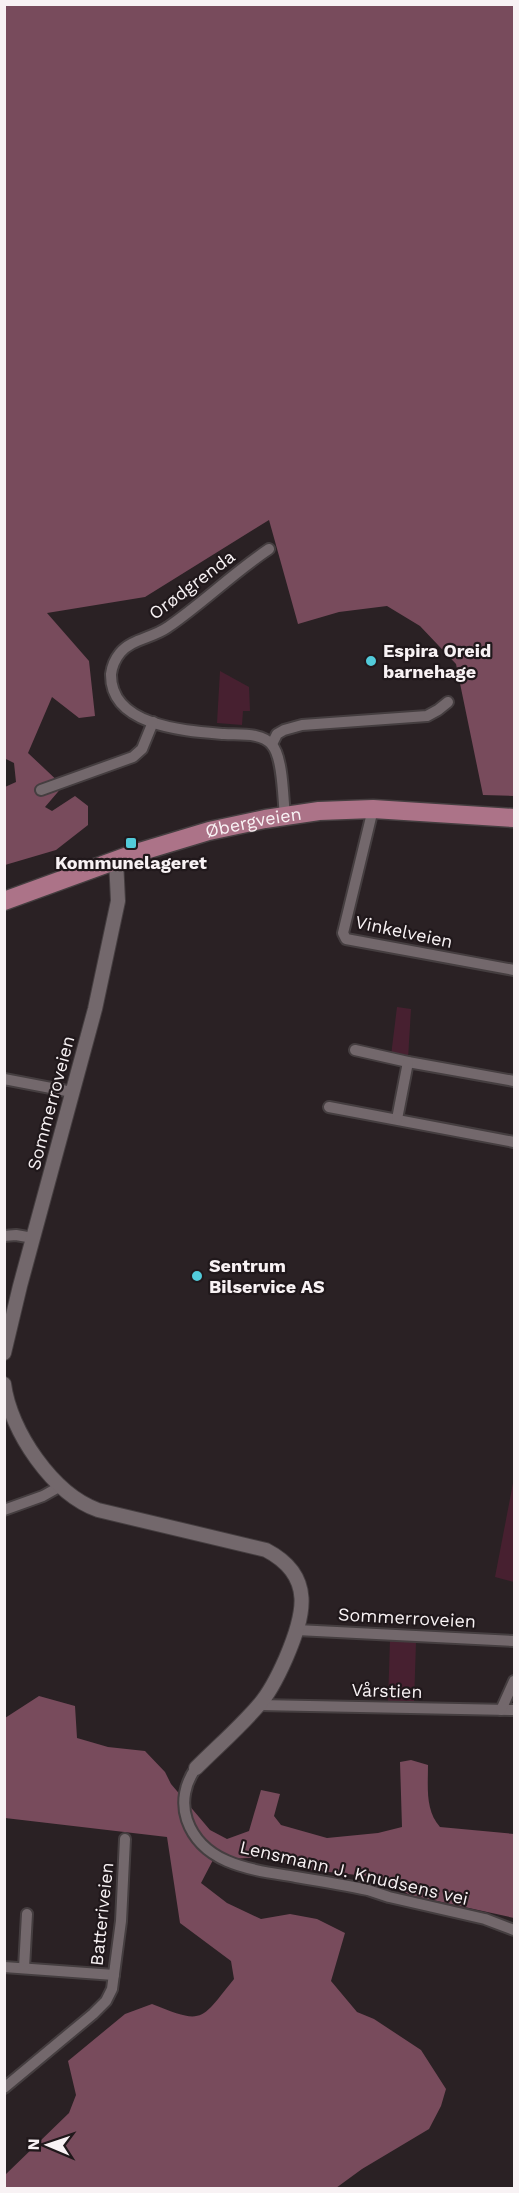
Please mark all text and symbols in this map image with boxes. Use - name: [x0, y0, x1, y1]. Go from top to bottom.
- street label: Orødgrenda: [145, 545, 239, 624]
- place label: Espira Oreid barnehage: [383, 640, 491, 682]
- marker: Espira Oreid barnehage: [364, 654, 378, 668]
- street label: Øbergveien: [203, 803, 303, 842]
- marker: Kommunelageret: [124, 836, 138, 850]
- place label: Kommunelageret: [55, 852, 207, 873]
- street label: Vinkelveien: [353, 911, 455, 952]
- street label: Sommerroveien: [22, 1033, 79, 1172]
- place label: Sentrum Bilservice AS: [209, 1255, 325, 1297]
- marker: Sentrum Bilservice AS: [190, 1269, 204, 1283]
- street label: Sommerroveien: [337, 1603, 477, 1632]
- street label: Vårstien: [351, 1679, 423, 1702]
- street label: Lensmann J. Knudsens vei: [238, 1836, 470, 1909]
- street label: Batteriveien: [86, 1861, 117, 1967]
- north arrow: [18, 2115, 78, 2175]
- text: N: [24, 2138, 43, 2151]

